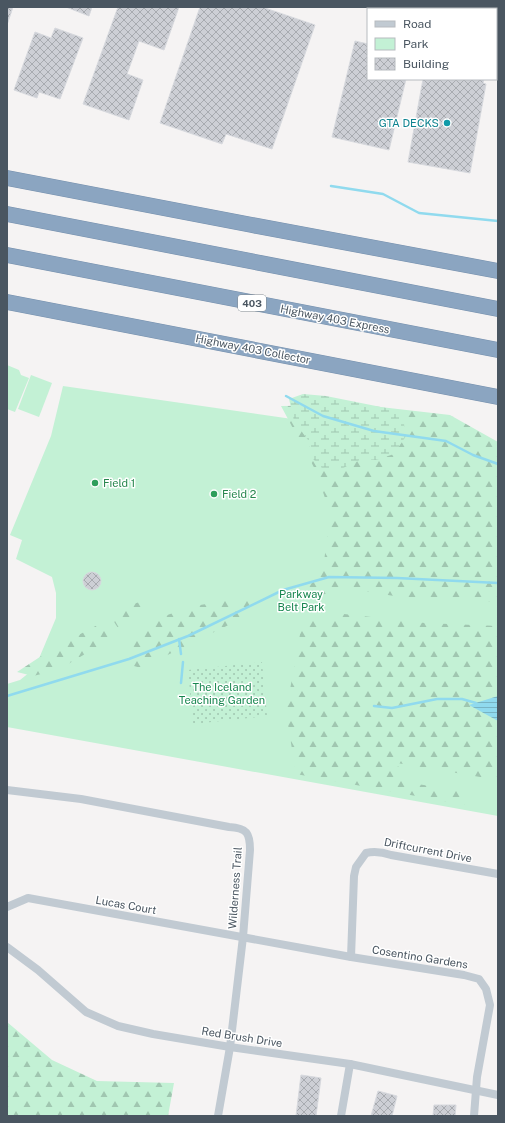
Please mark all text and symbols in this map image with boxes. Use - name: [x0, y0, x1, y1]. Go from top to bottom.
- legend: [367, 8, 497, 80]
- text: Road: [403, 17, 431, 31]
- text: Park: [403, 37, 429, 51]
- text: Building: [403, 57, 449, 71]
- place label: GTA DECKS: [379, 117, 439, 129]
- marker: GTA DECKS: [442, 118, 452, 128]
- road number: 403: [238, 295, 266, 311]
- street label: Highway 403 Express: [279, 303, 391, 336]
- street label: Highway 403 Collector: [195, 332, 311, 366]
- place label: Field 1: [103, 477, 135, 489]
- marker: Field 1: [90, 478, 100, 488]
- place label: Field 2: [222, 488, 257, 500]
- marker: Field 2: [209, 489, 219, 499]
- park label: Parkway Belt Park: [278, 588, 324, 613]
- park label: The Iceland Teaching Garden: [179, 681, 265, 706]
- street label: Driftcurrent Drive: [383, 836, 473, 864]
- street label: Wilderness Trail: [226, 847, 244, 929]
- street label: Lucas Court: [95, 894, 157, 916]
- street label: Cosentino Gardens: [371, 943, 469, 971]
- street label: Red Brush Drive: [201, 1025, 283, 1049]

